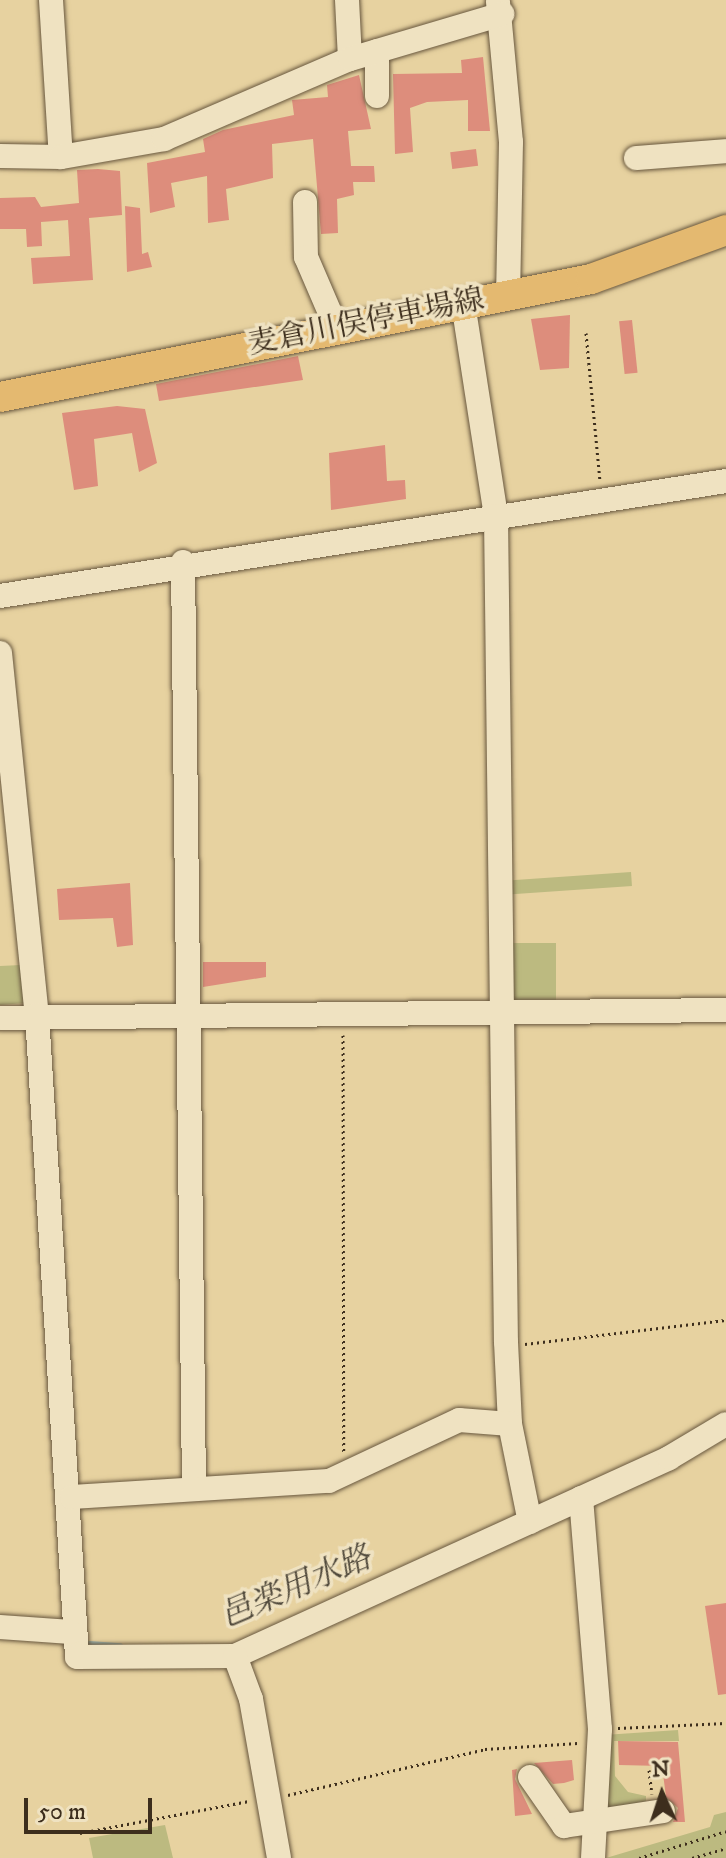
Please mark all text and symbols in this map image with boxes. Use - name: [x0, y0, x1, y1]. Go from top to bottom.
- street label: 麦倉川俣停車場線: [245, 282, 487, 364]
- water label: 邑楽用水路: [215, 1539, 377, 1637]
- north arrow: [622, 1754, 702, 1834]
- text: N: [651, 1756, 670, 1783]
- scale bar: [28, 1782, 156, 1832]
- text: 50 m: [38, 1797, 86, 1827]

